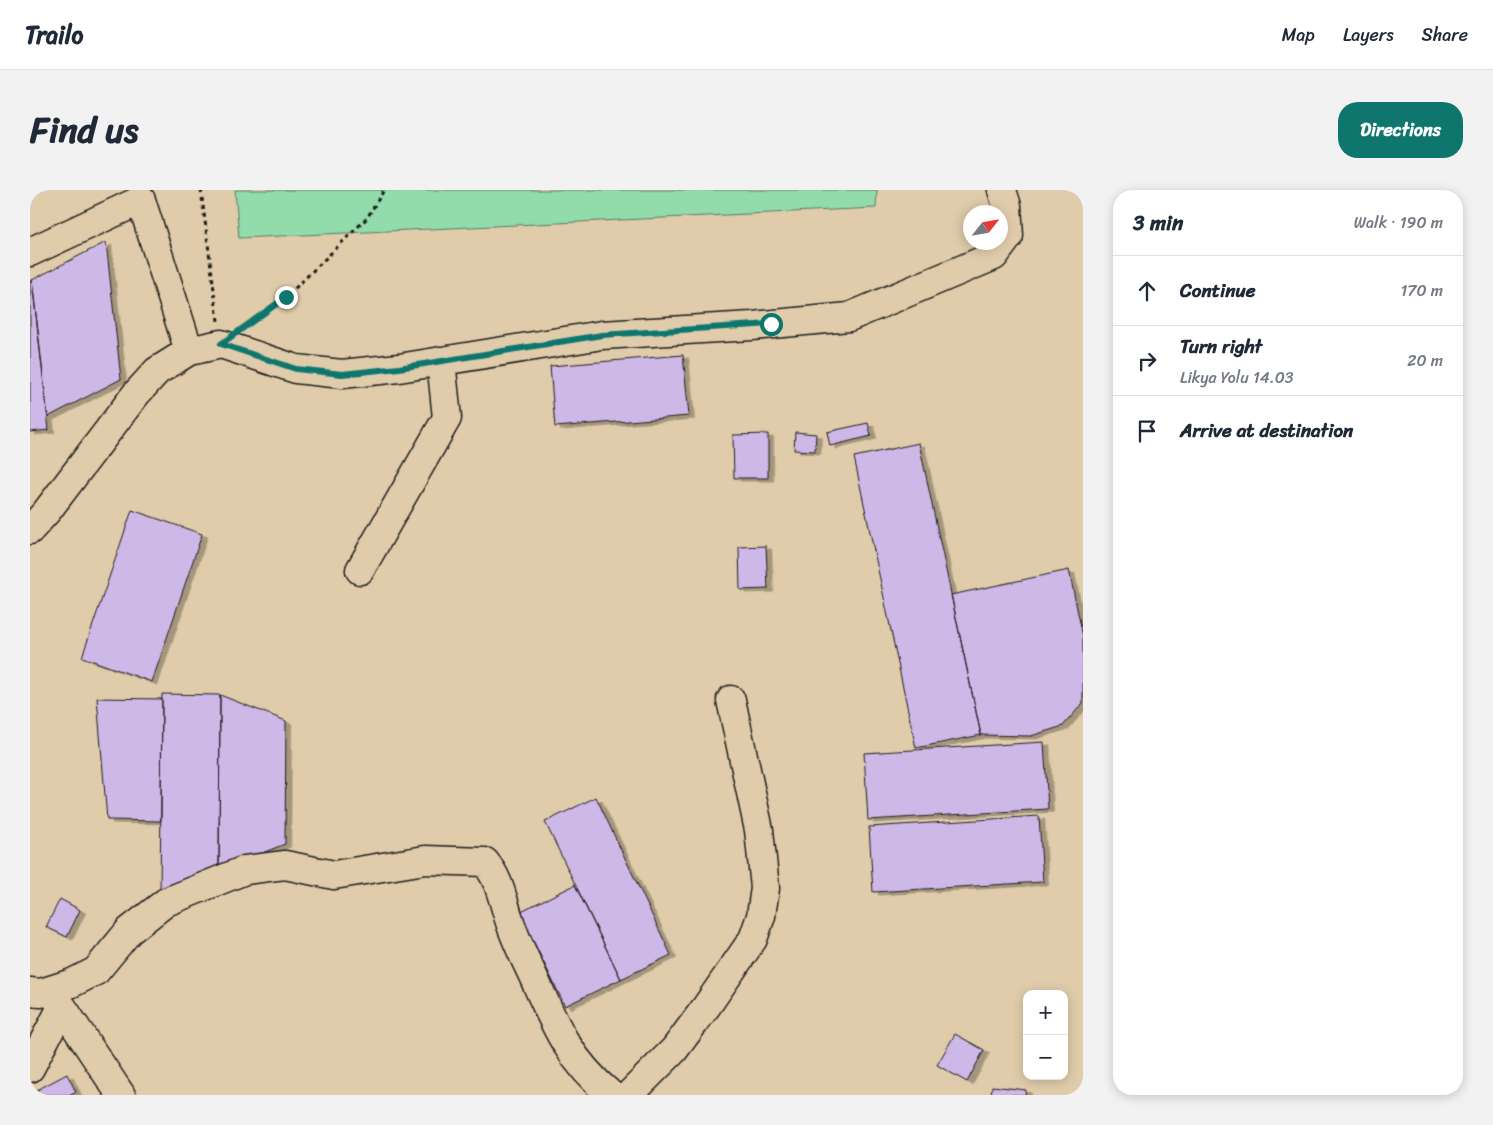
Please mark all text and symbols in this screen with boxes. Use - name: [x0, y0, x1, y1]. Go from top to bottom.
- text: Trailo: [25, 14, 83, 56]
- text: Map: [1282, 19, 1315, 51]
- text: Layers: [1343, 19, 1394, 51]
- text: Share: [1422, 19, 1468, 51]
- text: Find us: [30, 99, 138, 161]
- button: Directions: [1338, 102, 1463, 158]
- text: 3 min: [1133, 204, 1183, 242]
- north arrow: [963, 205, 1008, 250]
- text: Walk · 190 m: [1354, 208, 1443, 237]
- text: Continue: [1180, 274, 1256, 307]
- text: 170 m: [1400, 276, 1443, 305]
- icon: ahead: [1133, 277, 1161, 305]
- route end: [275, 286, 298, 309]
- route start: [760, 313, 783, 336]
- text: Turn right: [1180, 330, 1262, 363]
- text: 20 m: [1407, 346, 1443, 375]
- icon: right: [1133, 347, 1161, 375]
- text: Likya Yolu 14.03: [1180, 363, 1294, 392]
- text: Arrive at destination: [1180, 414, 1353, 447]
- icon: arrive: [1133, 417, 1161, 445]
- map controls: [1023, 990, 1068, 1080]
- button: +: [1023, 990, 1068, 1035]
- button: −: [1023, 1035, 1068, 1080]

